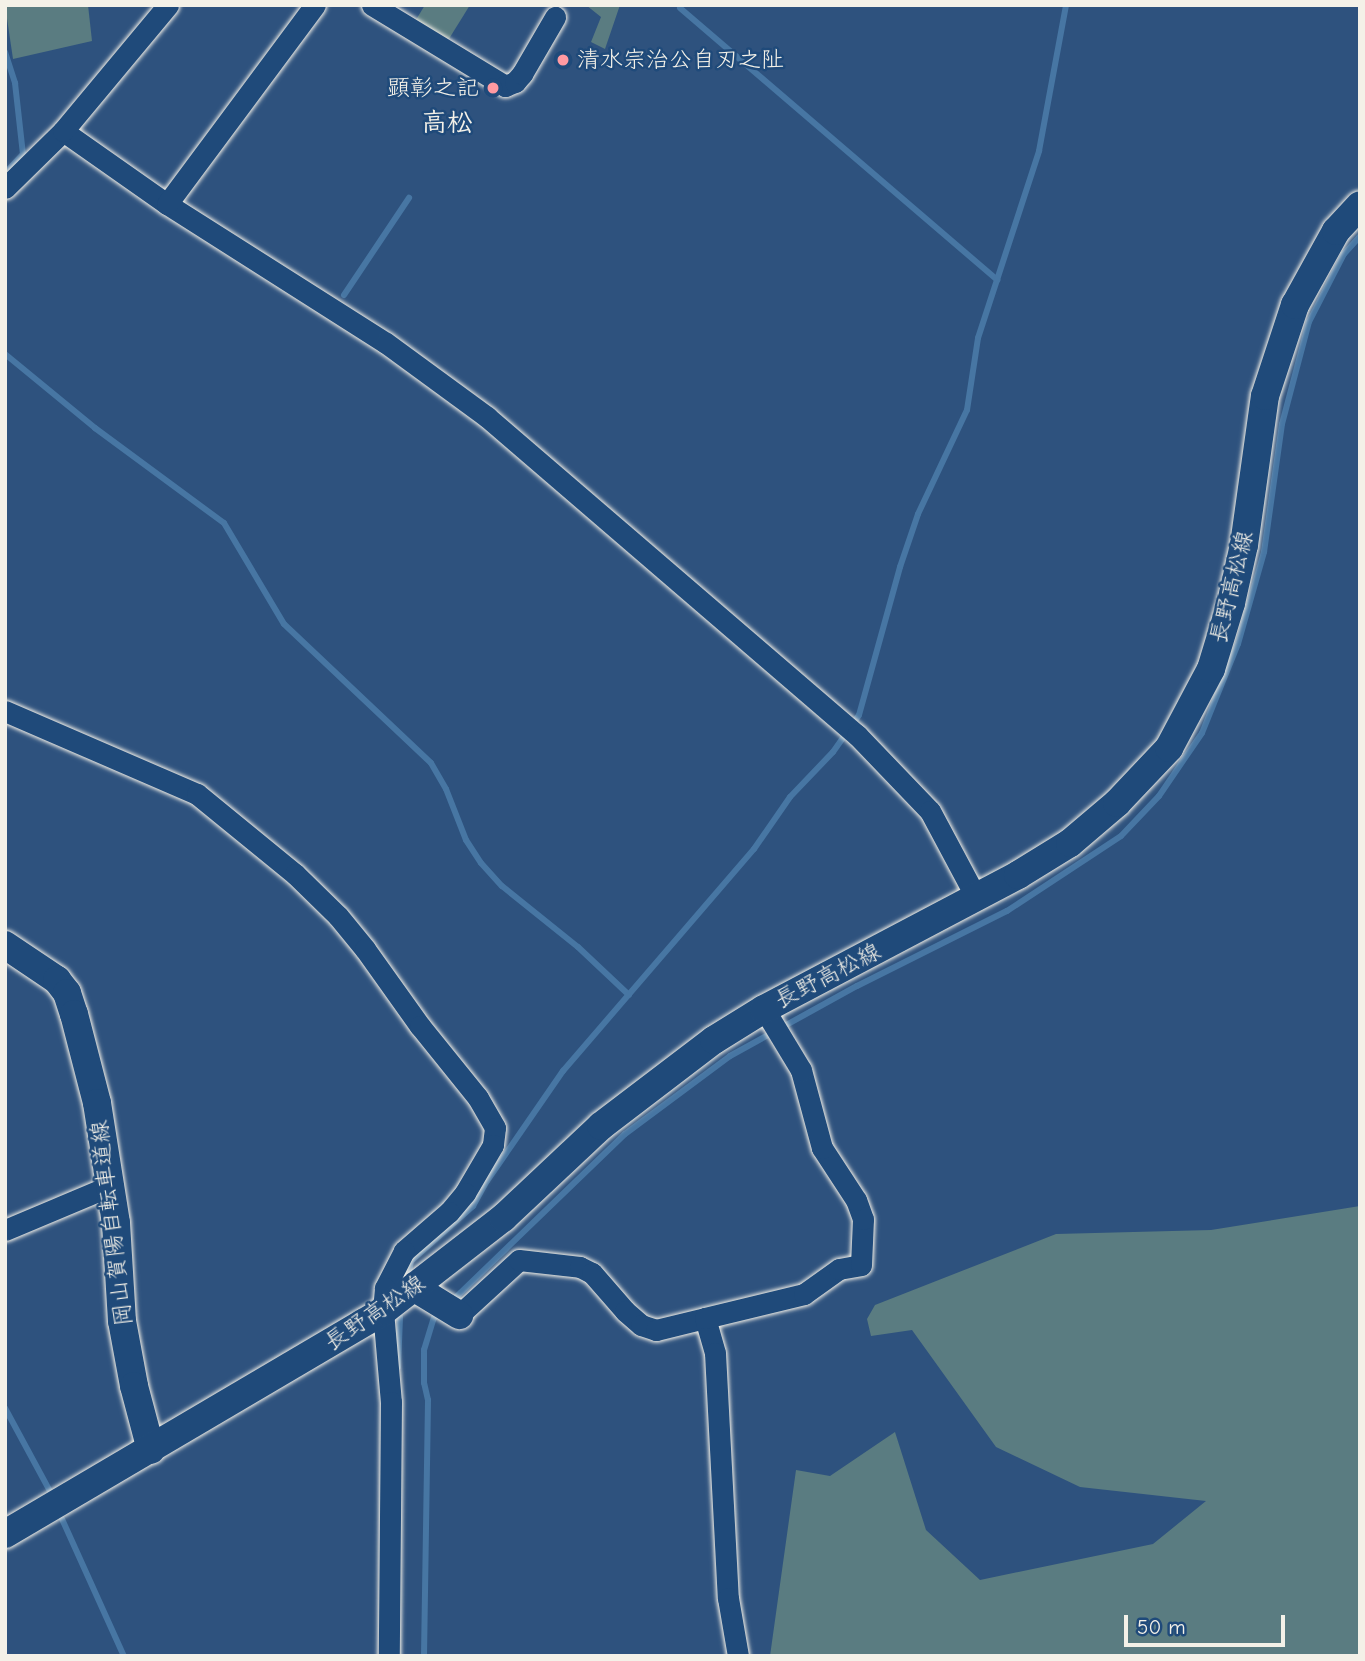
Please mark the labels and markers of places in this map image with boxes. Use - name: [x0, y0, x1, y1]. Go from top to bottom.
- place label: 清水宗治公自刃之阯: [577, 46, 784, 74]
- marker: 清水宗治公自刃之阯: [555, 52, 571, 68]
- place label: 顕彰之記: [387, 74, 479, 102]
- marker: 顕彰之記: [485, 80, 501, 96]

